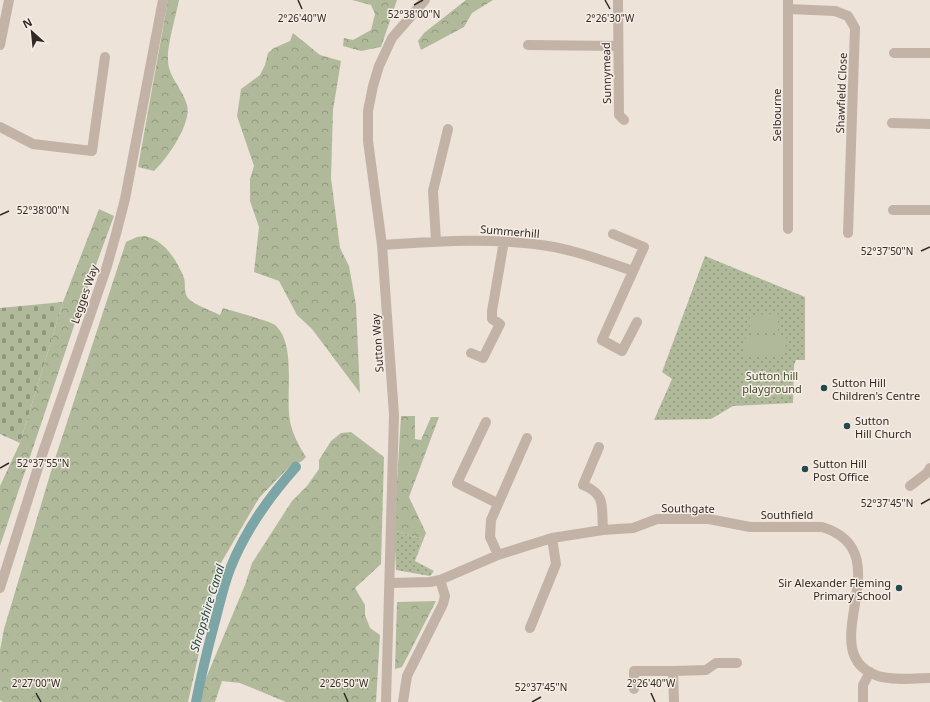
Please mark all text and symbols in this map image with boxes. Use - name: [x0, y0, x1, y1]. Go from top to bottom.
- text: 52°38'00"N: [388, 7, 440, 21]
- text: 2°26'40"W: [278, 11, 327, 25]
- text: 2°26'30"W: [586, 11, 635, 25]
- north arrow: [12, 12, 52, 52]
- text: N: [20, 14, 35, 31]
- street label: Sunnymead: [598, 42, 614, 104]
- street label: Shawfield Close: [832, 52, 850, 134]
- street label: Selbourne: [769, 89, 784, 141]
- text: 52°38'00"N: [17, 203, 69, 217]
- street label: Summerhill: [480, 221, 540, 241]
- text: 52°37'50"N: [861, 244, 913, 258]
- street label: Legges Way: [67, 262, 101, 326]
- street label: Sutton Way: [367, 313, 387, 373]
- park label: Sutton hill playground: [742, 368, 802, 396]
- place label: Sutton Hill Children's Centre: [832, 375, 920, 403]
- marker: Sutton Hill Children's Centre: [819, 383, 829, 393]
- place label: Sutton Hill Church: [855, 413, 911, 441]
- marker: Sutton Hill Church: [842, 421, 852, 431]
- text: 52°37'55"N: [17, 456, 69, 470]
- place label: Sutton Hill Post Office: [813, 456, 869, 484]
- marker: Sutton Hill Post Office: [800, 464, 810, 474]
- text: 52°37'45"N: [861, 496, 913, 510]
- street label: Southgate: [661, 500, 715, 516]
- street label: Southfield: [761, 507, 813, 522]
- water label: Shropshire Canal: [186, 561, 229, 654]
- place label: Sir Alexander Fleming Primary School: [778, 575, 891, 603]
- marker: Sir Alexander Fleming Primary School: [894, 583, 904, 593]
- text: 2°27'00"W: [12, 676, 61, 690]
- text: 2°26'50"W: [320, 676, 369, 690]
- text: 2°26'40"W: [627, 676, 676, 690]
- text: 52°37'45"N: [515, 680, 567, 694]

